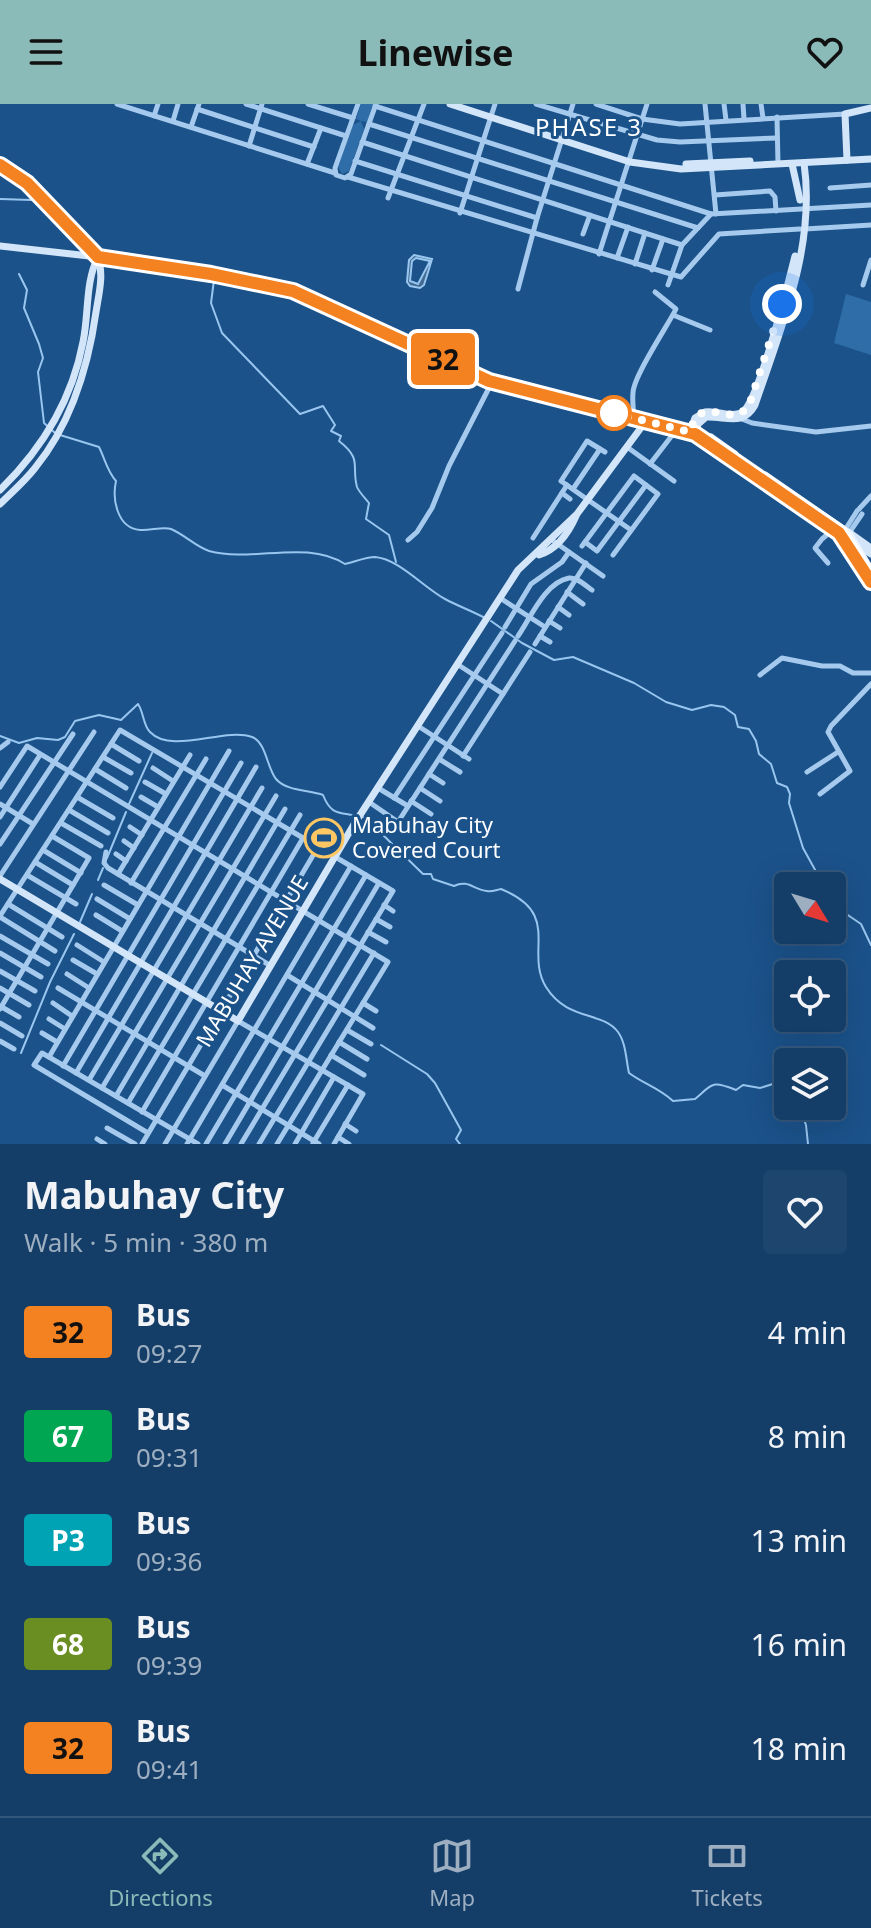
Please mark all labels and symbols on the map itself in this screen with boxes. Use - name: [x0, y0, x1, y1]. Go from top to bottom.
- district label: PHASE 3: [535, 110, 643, 143]
- your location: [762, 284, 802, 324]
- line badge: 32: [407, 333, 479, 385]
- unlabelled marker: [597, 396, 631, 430]
- place label: Mabuhay City Covered Court: [352, 809, 501, 864]
- sports icon: Mabuhay City Covered Court: [303, 817, 345, 859]
- street label: MABUHAY AVENUE: [188, 869, 314, 1052]
- north arrow: [774, 872, 846, 944]

